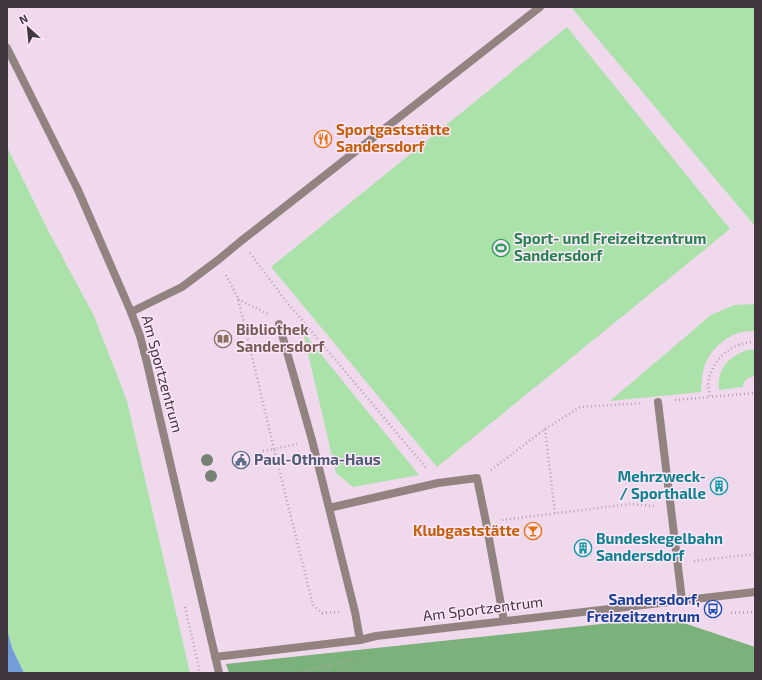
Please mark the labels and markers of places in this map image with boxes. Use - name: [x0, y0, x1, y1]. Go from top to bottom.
- place label: Sportgaststätte Sandersdorf: [336, 120, 450, 155]
- restaurant icon: Sportgaststätte Sandersdorf: [313, 129, 333, 149]
- place label: Sport- und Freizeitzentrum Sandersdorf: [514, 229, 706, 264]
- sports icon: Sport- und Freizeitzentrum Sandersdorf: [491, 238, 511, 258]
- place label: Bibliothek Sandersdorf: [236, 320, 325, 355]
- library icon: Bibliothek Sandersdorf: [213, 329, 233, 349]
- public building icon: Paul-Othma-Haus: [231, 450, 251, 470]
- place label: Paul-Othma-Haus: [254, 450, 381, 468]
- place label: Mehrzweck- / Sporthalle: [617, 467, 706, 502]
- building icon: Mehrzweck- / Sporthalle: [709, 476, 729, 496]
- place label: Klubgaststätte: [413, 521, 520, 539]
- bar icon: Klubgaststätte: [523, 521, 543, 541]
- place label: Bundeskegelbahn Sandersdorf: [596, 529, 723, 564]
- building icon: Bundeskegelbahn Sandersdorf: [573, 538, 593, 558]
- place label: Sandersdorf, Freizeitzentrum: [586, 590, 700, 625]
- bus stop icon: Sandersdorf, Freizeitzentrum: [703, 599, 723, 619]

